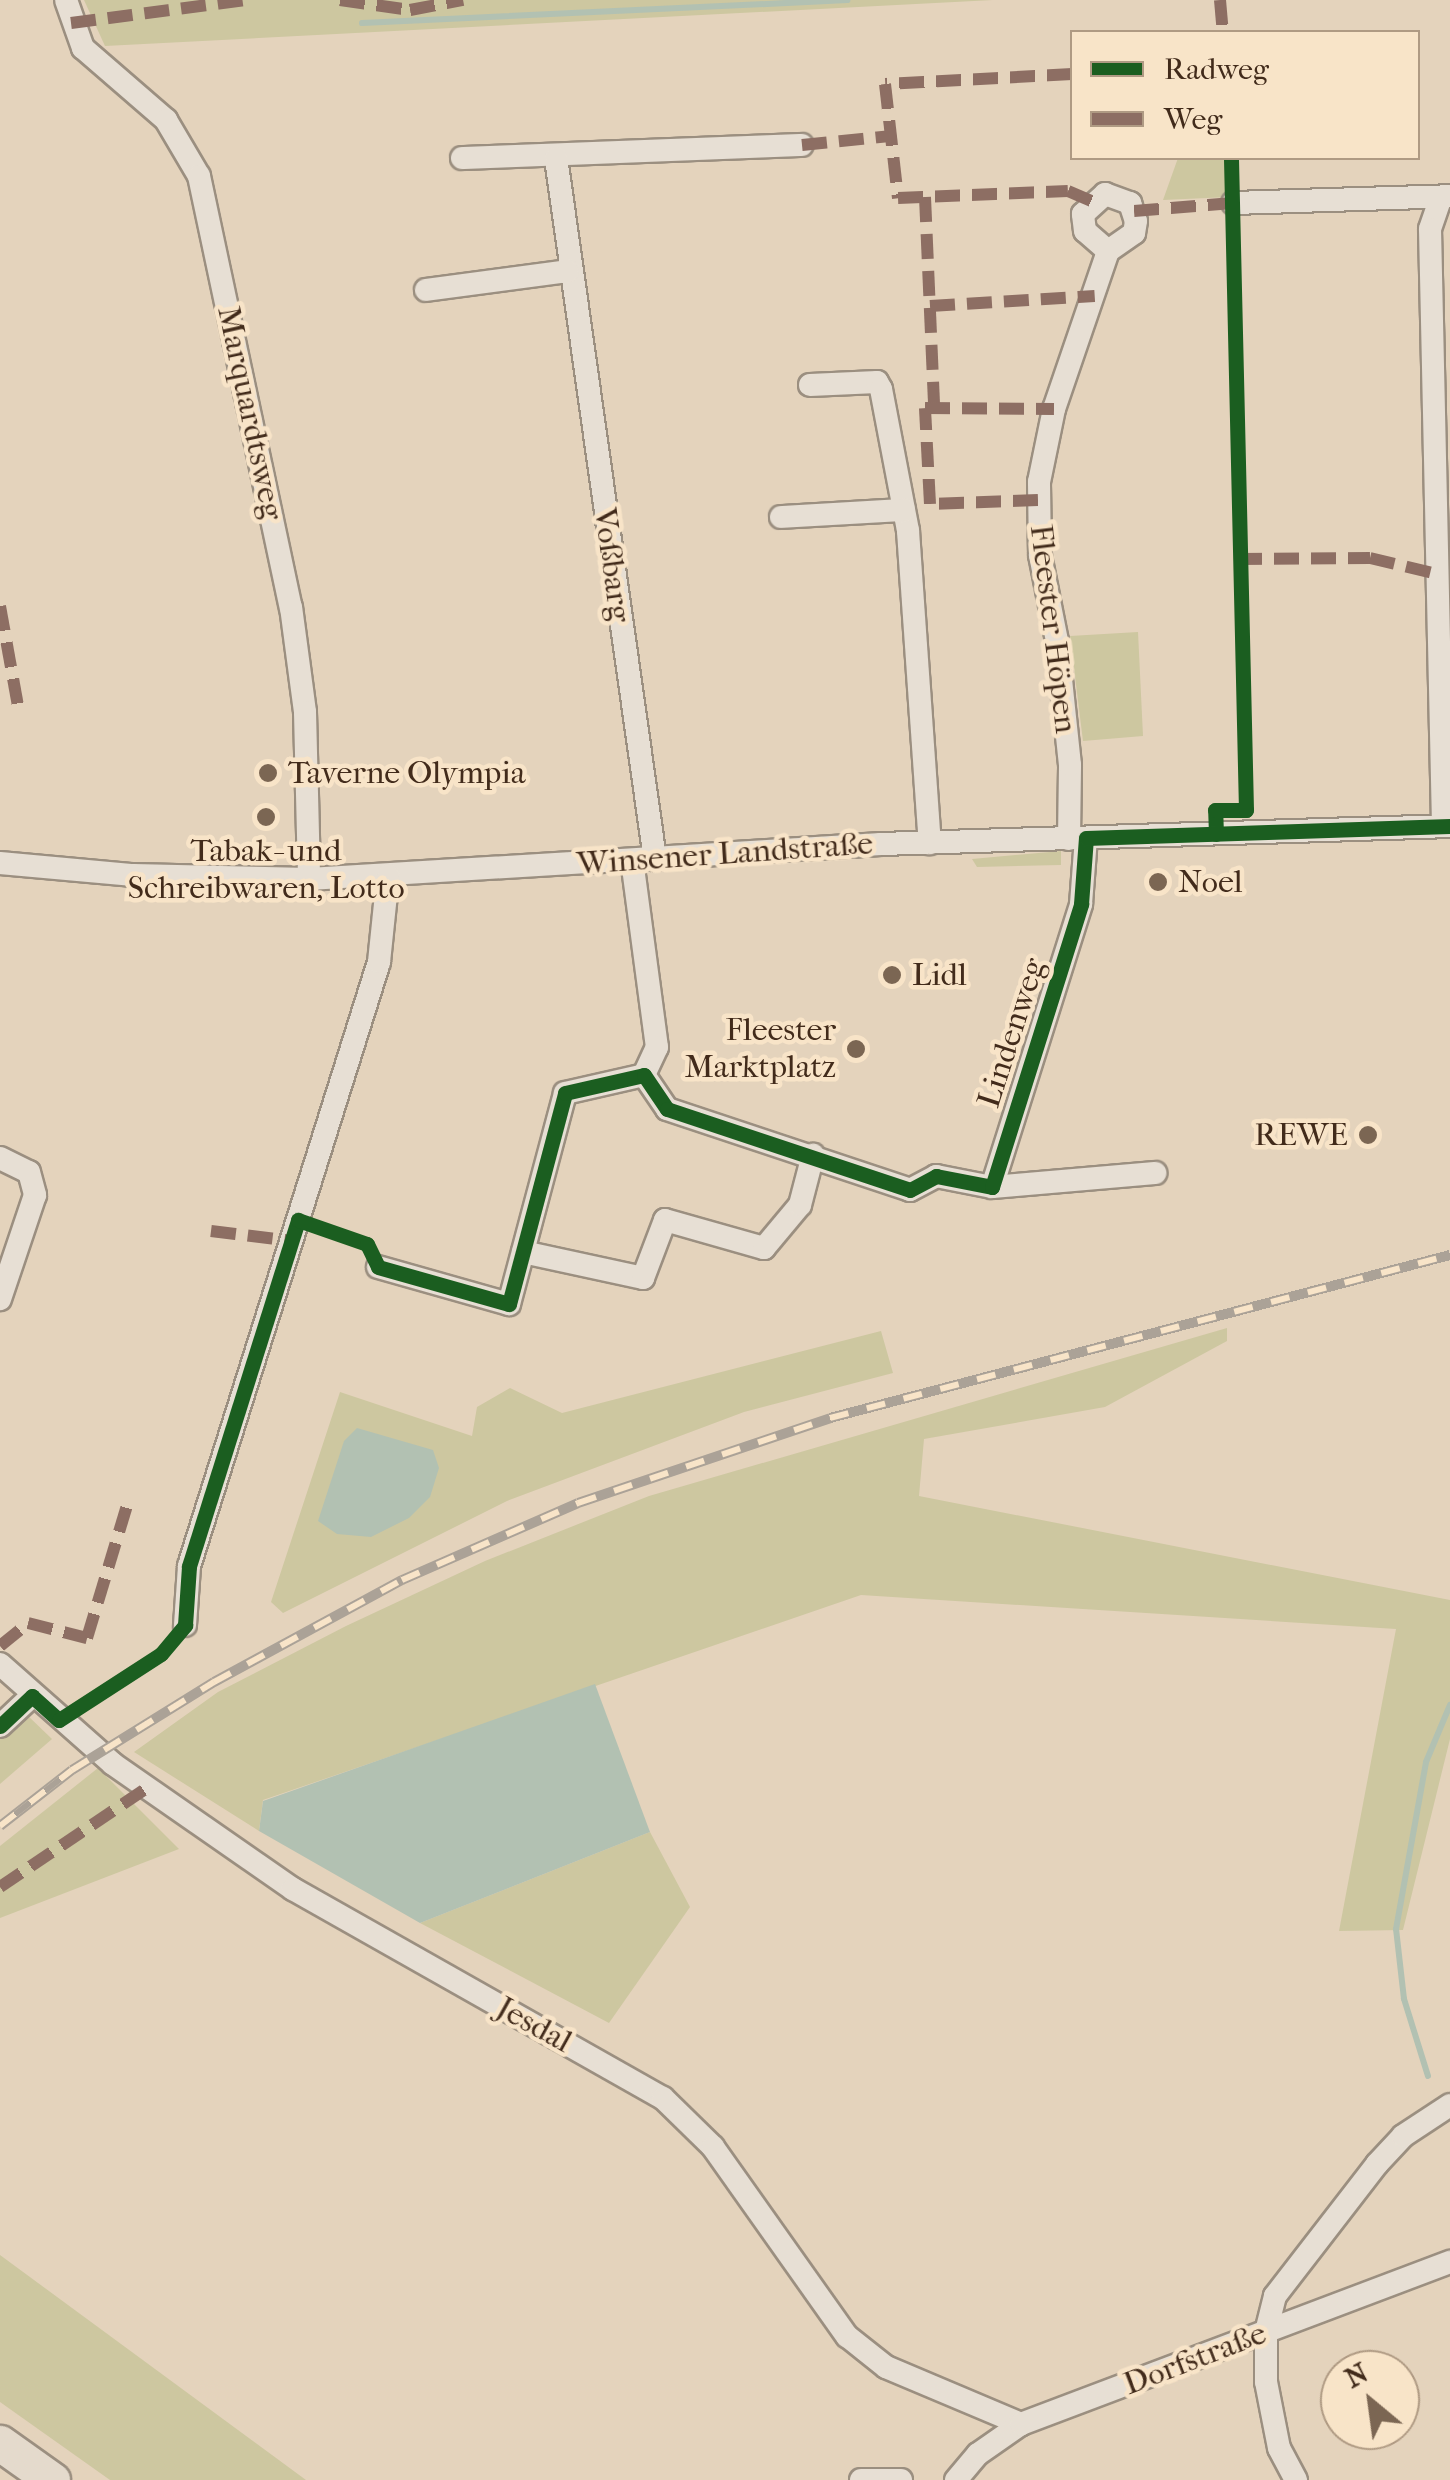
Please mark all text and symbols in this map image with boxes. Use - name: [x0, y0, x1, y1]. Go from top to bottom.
- legend: [1070, 30, 1420, 160]
- text: Radweg: [1164, 52, 1269, 87]
- text: Weg: [1164, 102, 1222, 137]
- street label: Marquardtsweg: [209, 303, 291, 523]
- street label: Voßbarg: [585, 506, 639, 624]
- street label: Fleester Höpen: [1021, 522, 1085, 736]
- place label: Taverne Olympia: [288, 754, 526, 792]
- marker: Taverne Olympia: [257, 762, 279, 784]
- marker: Tabak- und Schreibwaren, Lotto: [255, 806, 277, 828]
- street label: Winsener Landstraße: [576, 824, 874, 884]
- place label: Tabak- und Schreibwaren, Lotto: [127, 833, 405, 908]
- place label: Noel: [1178, 863, 1242, 901]
- marker: Noel: [1147, 871, 1169, 893]
- street label: Lindenweg: [970, 954, 1054, 1112]
- place label: Lidl: [912, 956, 967, 994]
- marker: Lidl: [881, 964, 903, 986]
- place label: Fleester Marktplatz: [684, 1012, 836, 1087]
- marker: Fleester Marktplatz: [845, 1038, 867, 1060]
- place label: REWE: [1254, 1116, 1348, 1154]
- marker: REWE: [1357, 1124, 1379, 1146]
- street label: Jesdal: [490, 1989, 578, 2061]
- street label: Dorfstraße: [1118, 2314, 1272, 2404]
- north arrow: [1320, 2350, 1420, 2450]
- text: N: [1339, 2355, 1373, 2395]

